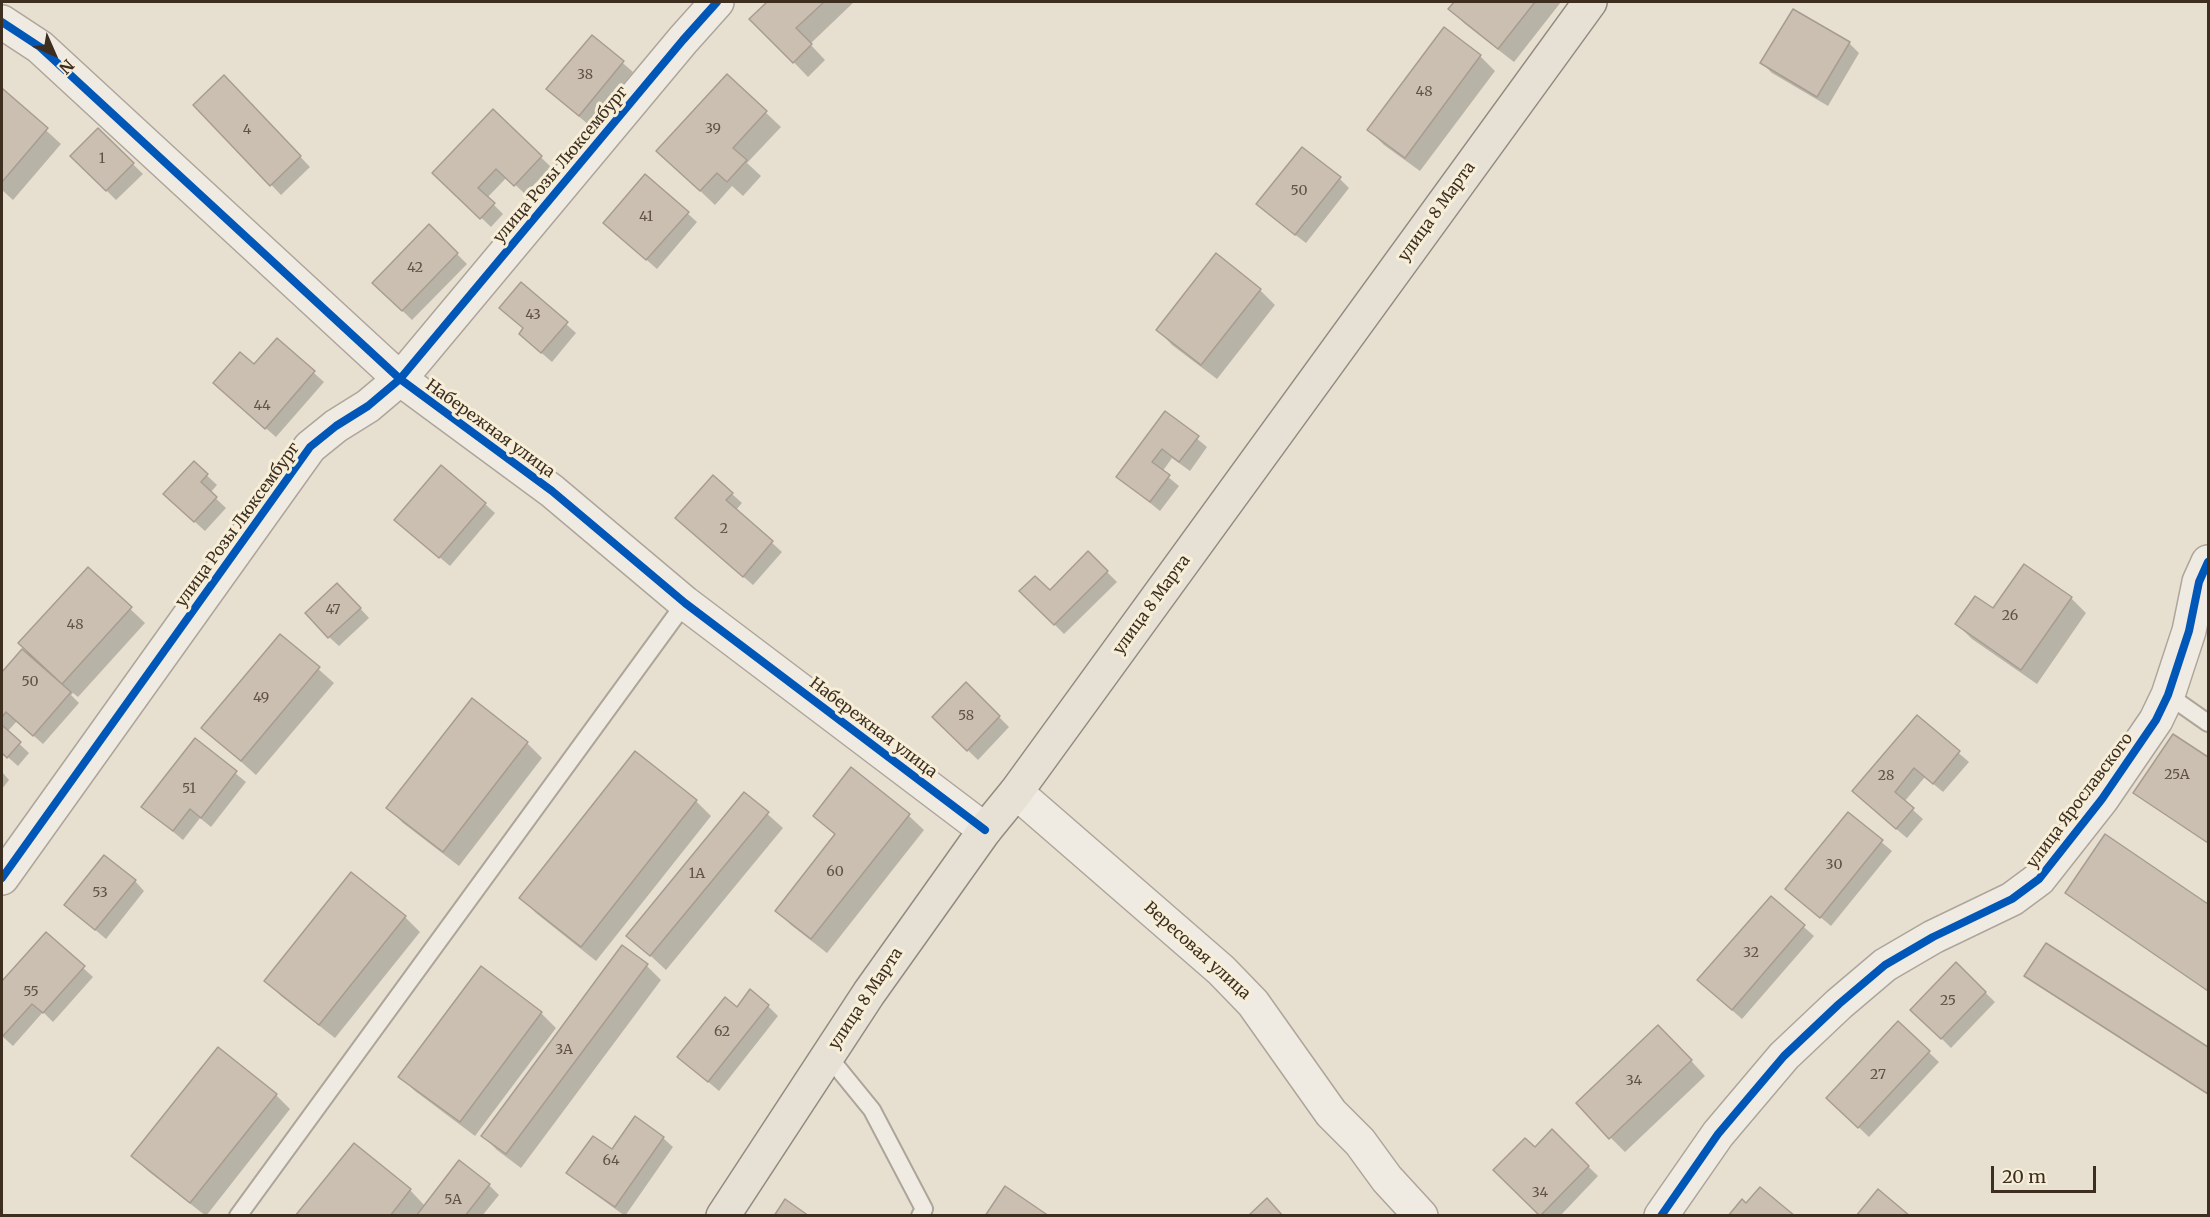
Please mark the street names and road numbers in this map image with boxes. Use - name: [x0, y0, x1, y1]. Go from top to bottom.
- street label: улица Розы Люксембург: [490, 83, 632, 247]
- street label: улица 8 Марта: [1394, 159, 1480, 265]
- street label: Набережная улица: [422, 376, 558, 482]
- street label: улица Розы Люксембург: [172, 439, 304, 611]
- street label: улица 8 Марта: [1109, 552, 1195, 658]
- street label: Набережная улица: [805, 674, 941, 782]
- street label: улица Ярославского: [2023, 730, 2137, 872]
- street label: Вересовая улица: [1140, 898, 1254, 1004]
- street label: улица 8 Марта: [825, 945, 907, 1053]

